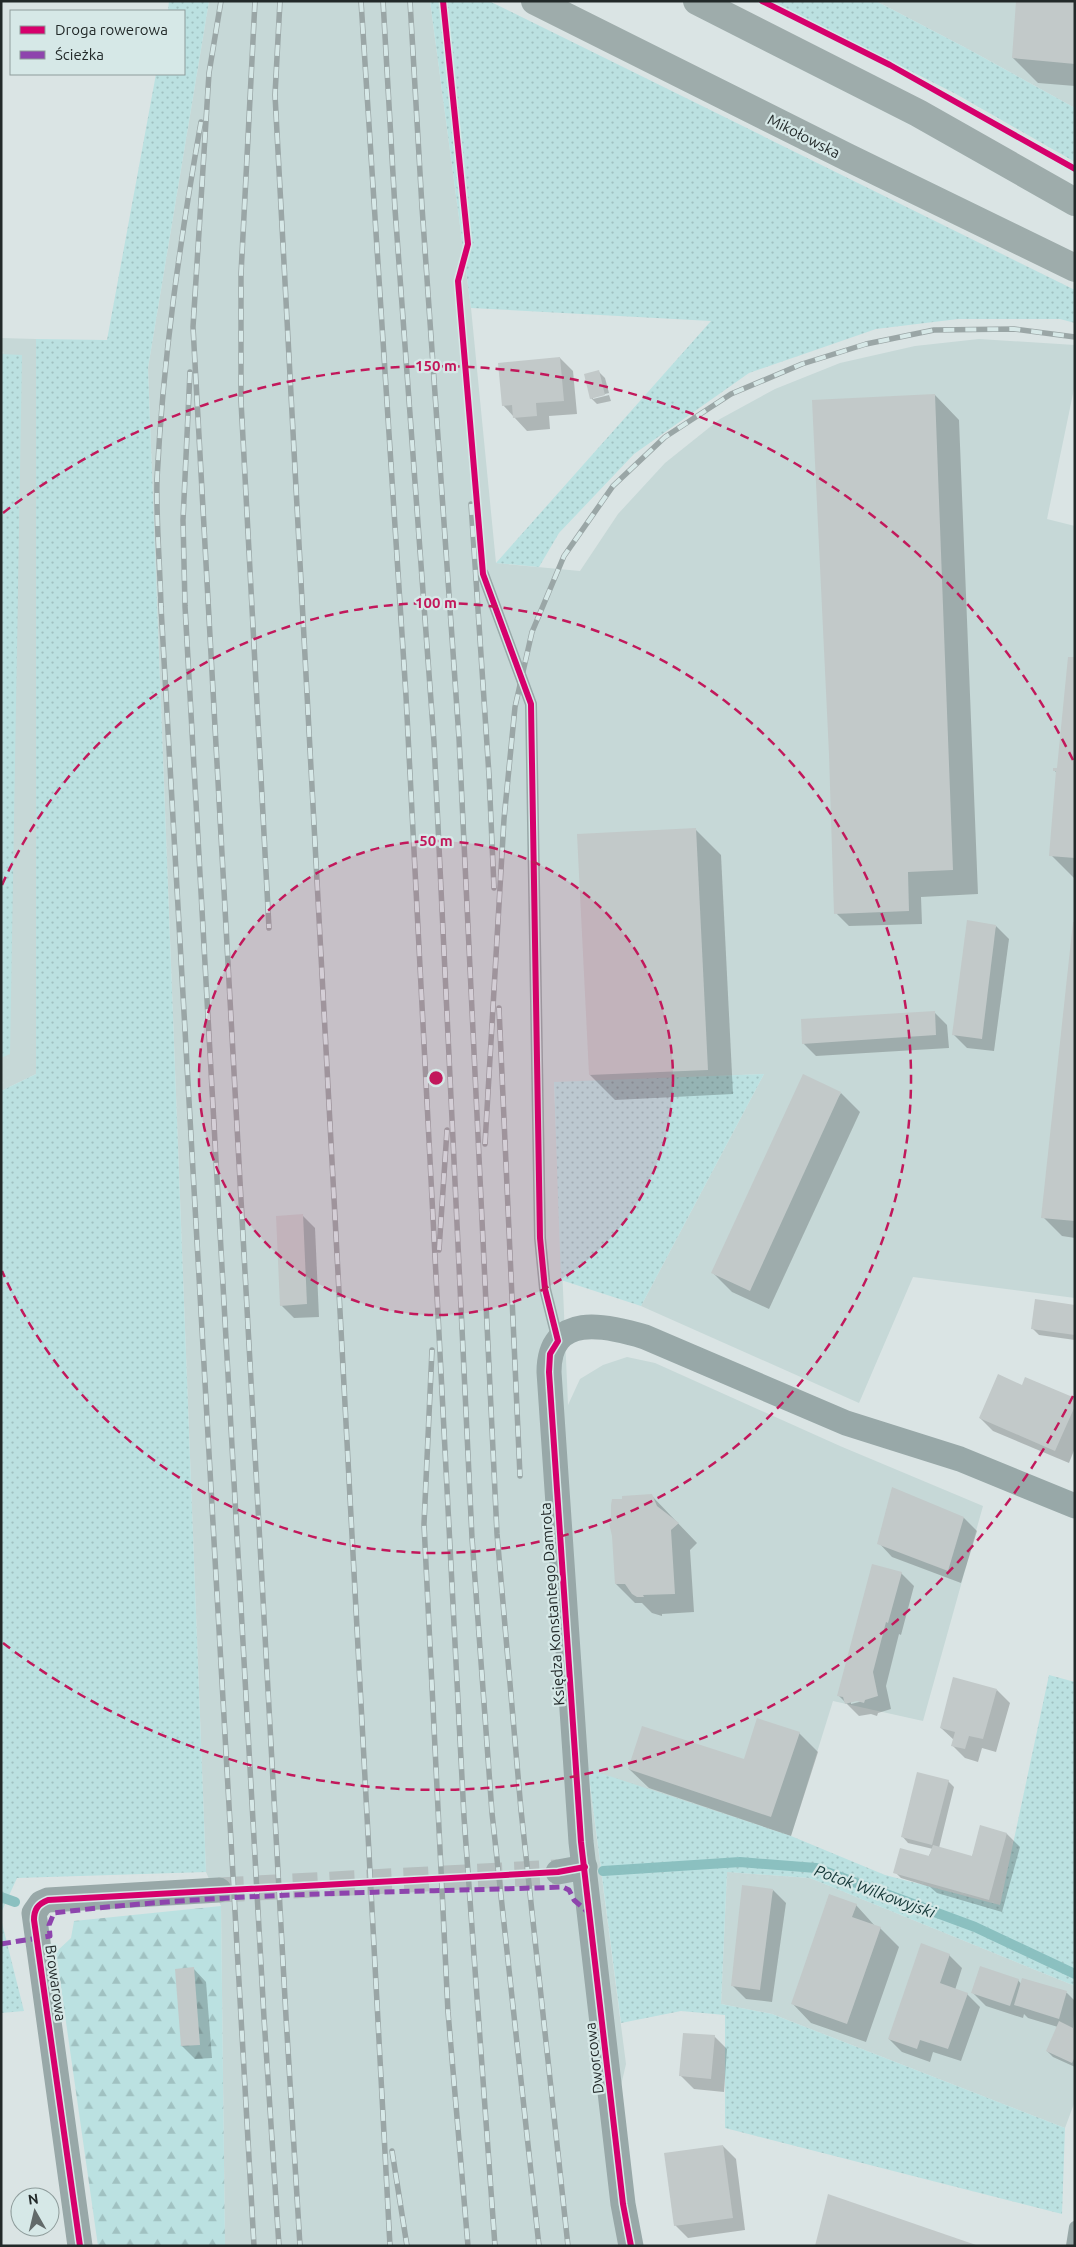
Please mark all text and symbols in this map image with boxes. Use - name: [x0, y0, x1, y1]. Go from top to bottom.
- legend: [10, 10, 185, 75]
- text: Droga rowerowa: [55, 21, 168, 38]
- text: Ścieżka: [55, 46, 104, 63]
- street label: Mikołowska: [765, 111, 843, 161]
- text: 150 m: [415, 357, 457, 374]
- text: 100 m: [415, 594, 457, 611]
- text: 50 m: [419, 832, 453, 849]
- centre of rings: [427, 1069, 445, 1087]
- street label: Księdza Konstantego Damrota: [536, 1502, 568, 1706]
- water label: Potok Wilkowyjski: [812, 1861, 939, 1922]
- street label: Browarowa: [42, 1944, 70, 2022]
- street label: Dworcowa: [581, 2021, 607, 2095]
- north arrow: [10, 2187, 60, 2237]
- text: N: [27, 2190, 39, 2208]

